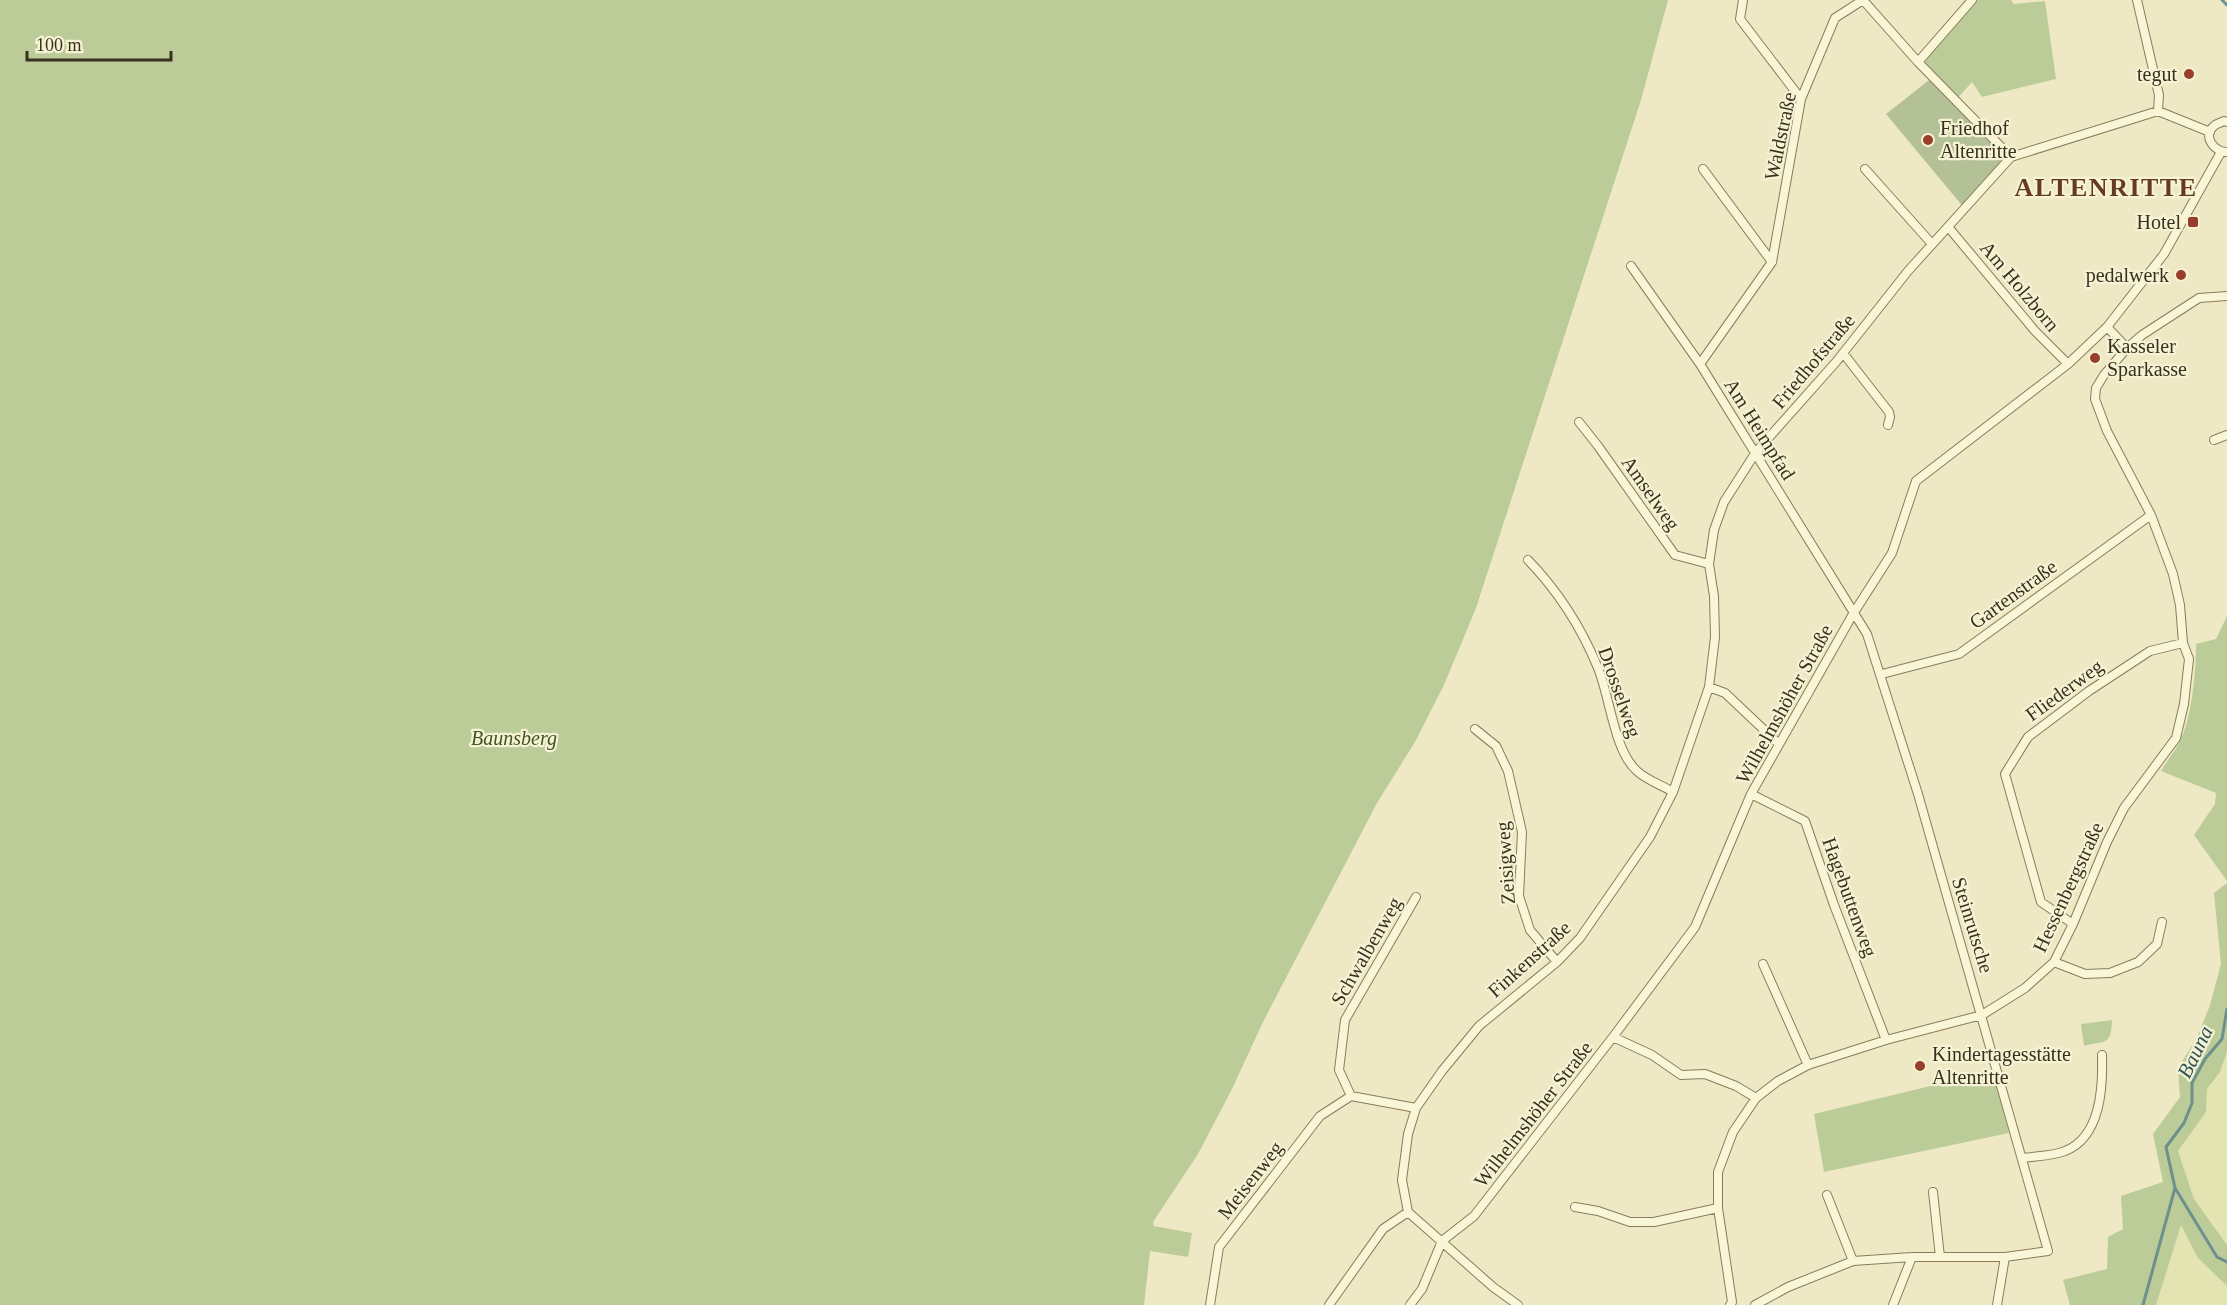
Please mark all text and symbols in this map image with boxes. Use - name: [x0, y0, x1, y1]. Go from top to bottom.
- scale bar: [27, 24, 171, 62]
- text: 100 m: [36, 35, 82, 55]
- place label: tegut: [2137, 63, 2177, 86]
- marker: tegut: [2182, 67, 2196, 81]
- street label: Waldstraße: [1760, 90, 1800, 182]
- place label: Friedhof Altenritte: [1940, 117, 2017, 162]
- marker: Friedhof Altenritte: [1921, 133, 1935, 147]
- district label: ALTENRITTE: [2014, 173, 2198, 202]
- place label: Hotel: [2137, 211, 2181, 233]
- marker: Hotel: [2186, 215, 2200, 229]
- street label: Am Holzborn: [1976, 237, 2064, 335]
- place label: pedalwerk: [2086, 264, 2169, 287]
- marker: pedalwerk: [2174, 268, 2188, 282]
- street label: Friedhofstraße: [1767, 309, 1859, 413]
- place label: Kasseler Sparkasse: [2107, 335, 2187, 381]
- marker: Kasseler Sparkasse: [2088, 351, 2102, 365]
- street label: Am Heimpfad: [1719, 374, 1800, 484]
- street label: Amselweg: [1617, 452, 1685, 535]
- street label: Gartenstraße: [1965, 555, 2061, 633]
- street label: Wilhelmshöher Straße: [1731, 620, 1837, 787]
- street label: Drosselweg: [1593, 644, 1646, 741]
- street label: Fliederweg: [2021, 655, 2107, 726]
- park label: Baunsberg: [471, 727, 557, 750]
- street label: Hessenbergstraße: [2028, 818, 2109, 956]
- street label: Zeisigweg: [1491, 821, 1520, 905]
- street label: Hagebuttenweg: [1817, 834, 1882, 960]
- street label: Steinrutsche: [1948, 875, 1998, 976]
- street label: Schwalbenweg: [1326, 893, 1407, 1009]
- street label: Finkenstraße: [1483, 916, 1575, 1002]
- water label: Bauna: [2172, 1022, 2218, 1082]
- street label: Wilhelmshöher Straße: [1469, 1037, 1597, 1191]
- place label: Kindertagesstätte Altenritte: [1932, 1043, 2071, 1088]
- marker: Kindertagesstätte Altenritte: [1913, 1059, 1927, 1073]
- street label: Meisenweg: [1213, 1137, 1288, 1224]

